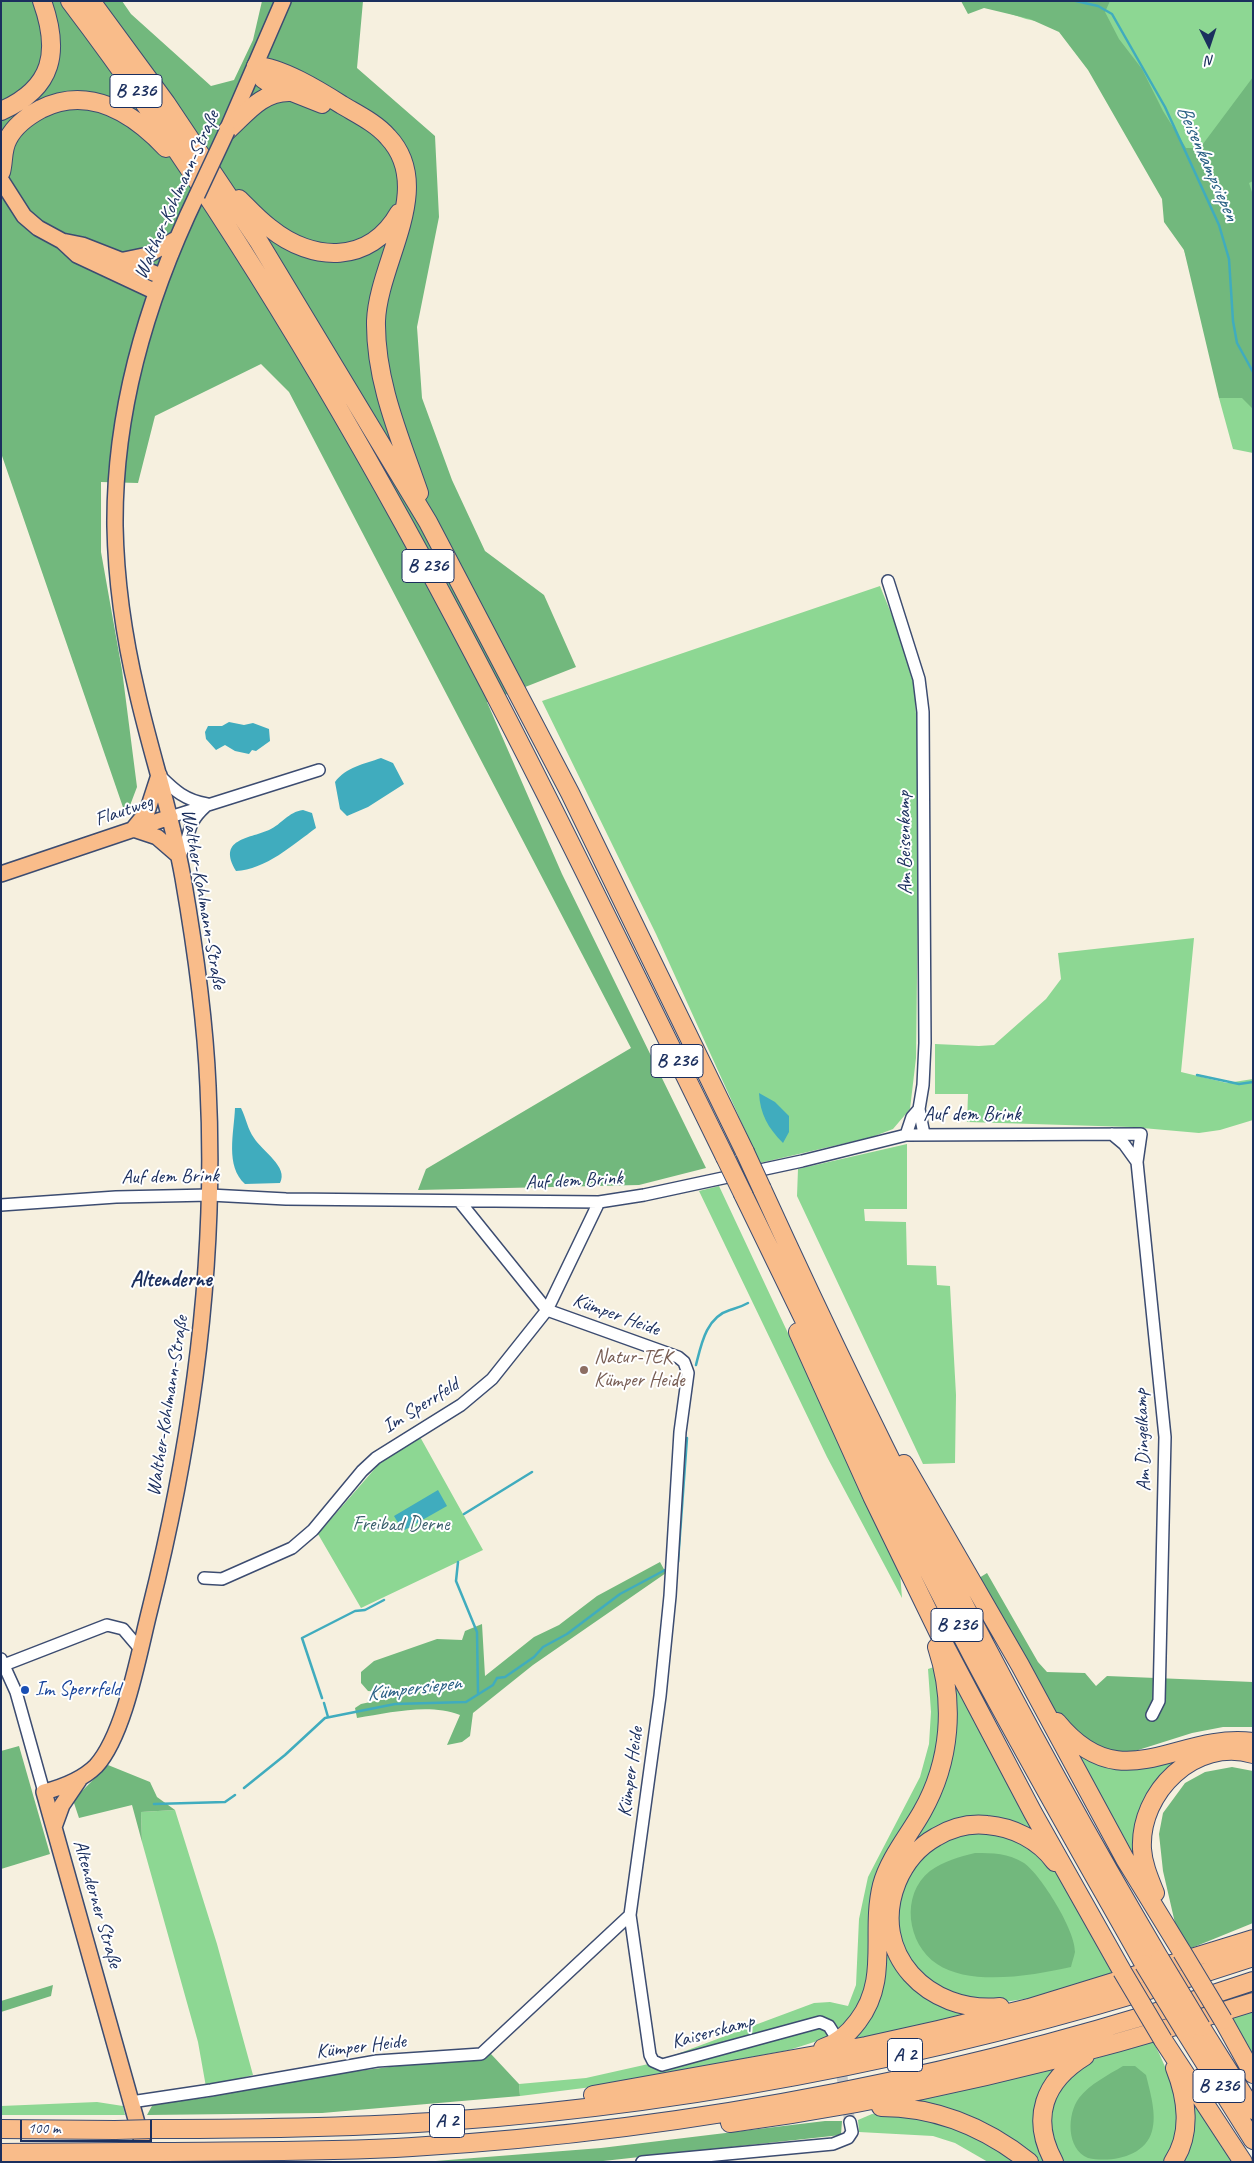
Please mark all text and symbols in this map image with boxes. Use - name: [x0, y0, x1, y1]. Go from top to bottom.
- north arrow: [1184, 20, 1234, 70]
- text: N: [1205, 52, 1215, 69]
- road number: B 236: [110, 74, 162, 108]
- water label: Beisenkampsiepen: [1170, 101, 1244, 225]
- street label: Walther-Kohlmann-Straße: [129, 107, 225, 283]
- road number: B 236: [402, 550, 454, 582]
- street label: Flautweg: [92, 790, 156, 832]
- street label: Am Beisenkamp: [892, 791, 918, 895]
- street label: Walther-Kohlmann-Straße: [175, 807, 231, 991]
- road number: B 236: [651, 1044, 703, 1078]
- street label: Auf dem Brink: [923, 1103, 1021, 1127]
- street label: Auf dem Brink: [121, 1164, 219, 1190]
- street label: Auf dem Brink: [525, 1166, 623, 1196]
- district label: Altenderne: [130, 1267, 212, 1293]
- street label: Kümper Heide: [569, 1288, 663, 1342]
- street label: Walther-Kohlmann-Straße: [142, 1314, 194, 1498]
- place label: Natur-TEK Kümper Heide: [594, 1346, 685, 1393]
- marker: Natur-TEK Kümper Heide: [578, 1364, 590, 1376]
- street label: Im Sperrfeld: [378, 1373, 464, 1439]
- street label: Am Dingelkamp: [1129, 1388, 1157, 1492]
- park label: Freibad Derne: [353, 1513, 449, 1537]
- road number: B 236: [931, 1608, 983, 1642]
- water label: Kümpersiepen: [366, 1671, 462, 1707]
- place label: Im Sperrfeld: [35, 1678, 121, 1702]
- marker: Im Sperrfeld: [19, 1684, 31, 1696]
- street label: Kümper Heide: [613, 1726, 649, 1818]
- street label: Altenderner Straße: [67, 1837, 127, 1971]
- street label: Kaiserskamp: [669, 2009, 757, 2055]
- street label: Kümper Heide: [315, 2030, 407, 2064]
- road number: A 2: [888, 2038, 922, 2072]
- road number: B 236: [1193, 2070, 1245, 2102]
- road number: A 2: [430, 2104, 464, 2138]
- scale bar: [22, 2110, 155, 2142]
- text: 100 m: [28, 2119, 60, 2138]

